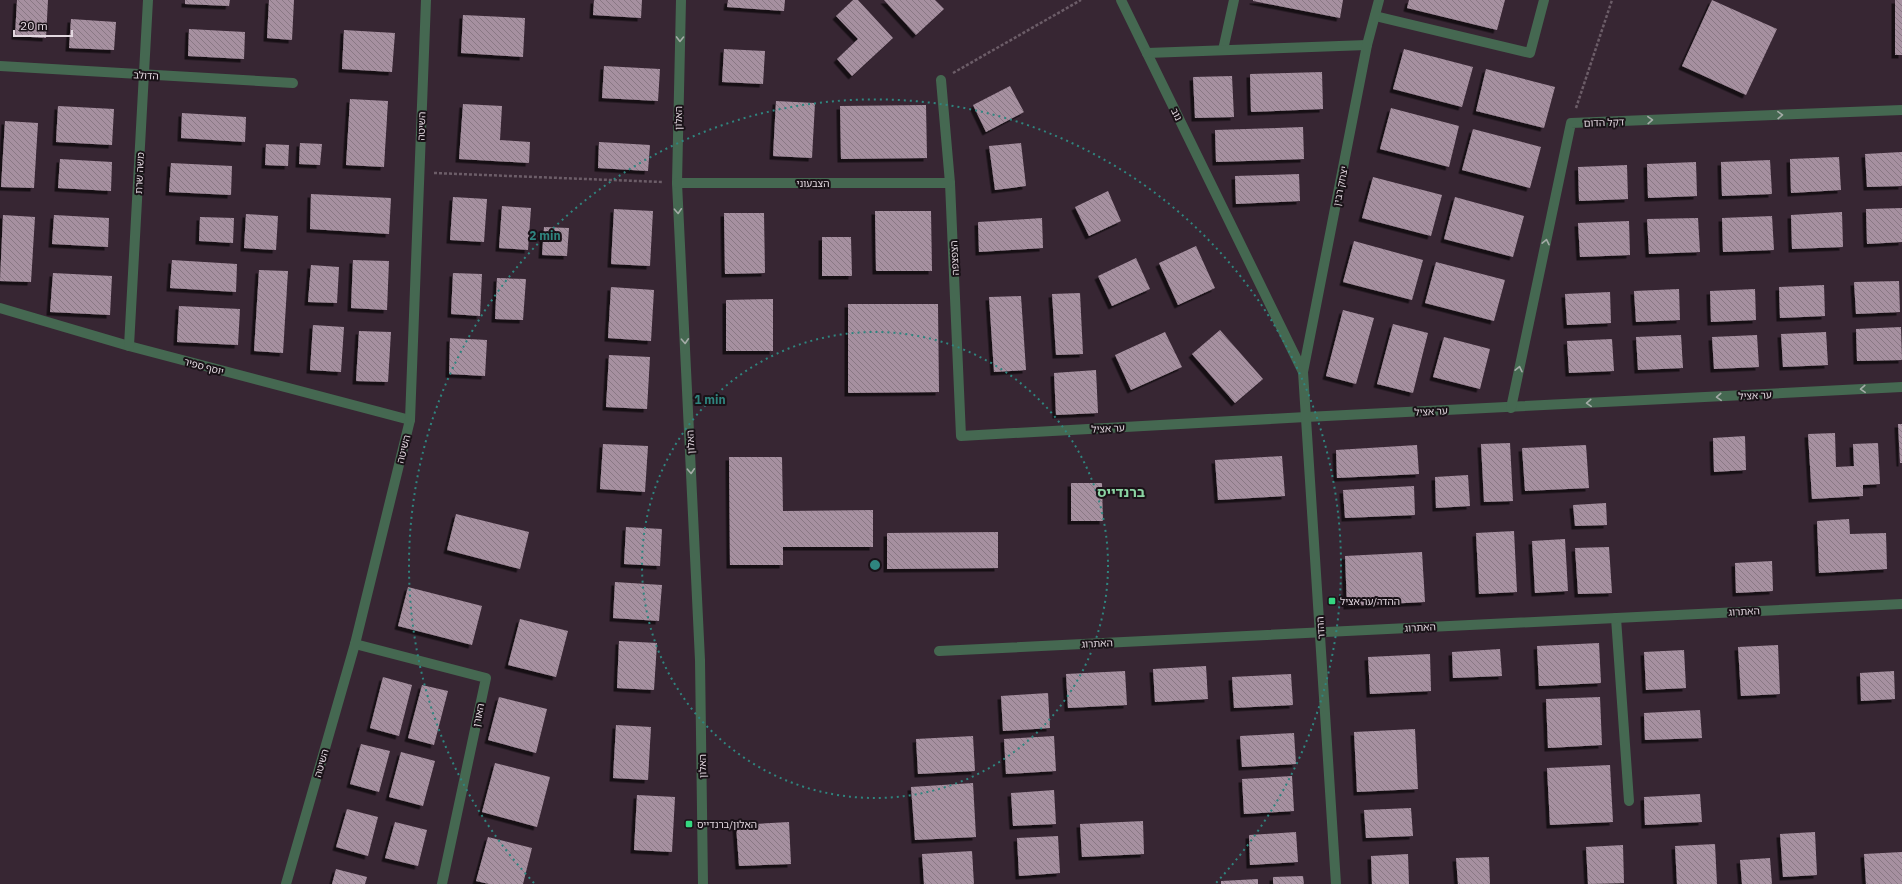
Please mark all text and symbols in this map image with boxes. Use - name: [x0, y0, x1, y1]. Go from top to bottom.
- scale bar: [14, 12, 72, 38]
- text: 20 m: [20, 18, 48, 33]
- one-way arrow: [676, 36, 684, 42]
- street label: הדולב: [133, 68, 159, 83]
- street label: האלון: [672, 106, 685, 130]
- street label: נוב: [1168, 106, 1185, 123]
- street label: השיטה: [414, 111, 429, 141]
- one-way arrow: [1777, 111, 1783, 119]
- street label: דקל הדום: [1583, 115, 1625, 130]
- one-way arrow: [1647, 116, 1653, 125]
- street label: משה שרת: [132, 152, 147, 194]
- street label: יצחק רבין: [1330, 165, 1351, 207]
- street label: הצבעוני: [797, 177, 829, 190]
- one-way arrow: [674, 208, 683, 214]
- text: 2 min: [529, 228, 561, 243]
- one-way arrow: [1542, 239, 1550, 245]
- street label: הצפצפה: [947, 240, 962, 276]
- one-way arrow: [680, 338, 689, 344]
- street label: יוסף ספיר: [182, 355, 225, 378]
- one-way arrow: [1515, 366, 1523, 373]
- one-way arrow: [1860, 385, 1866, 394]
- street label: ער אציל: [1738, 388, 1772, 403]
- text: 1 min: [694, 392, 726, 407]
- one-way arrow: [1716, 392, 1722, 401]
- one-way arrow: [1586, 399, 1592, 408]
- street label: ער אציל: [1414, 404, 1448, 419]
- street label: ער אציל: [1091, 421, 1125, 436]
- street label: האלון: [683, 430, 698, 454]
- street label: השיטה: [394, 433, 413, 465]
- one-way arrow: [687, 468, 695, 474]
- district label: ברנדייס: [1097, 483, 1145, 501]
- centre of rings: [868, 558, 882, 572]
- place label: ההדר/ער אציל: [1340, 595, 1400, 608]
- marker: ההדר/ער אציל: [1327, 596, 1337, 606]
- street label: האתרוג: [1728, 604, 1760, 619]
- street label: ההדר: [1313, 616, 1328, 640]
- street label: האתרוג: [1404, 620, 1436, 635]
- street label: האתרוג: [1081, 636, 1113, 651]
- street label: האורן: [470, 702, 487, 728]
- street label: השיטה: [311, 747, 332, 779]
- street label: האלון: [696, 754, 709, 778]
- place label: האלון/ברנדייס: [697, 818, 757, 831]
- marker: האלון/ברנדייס: [684, 819, 694, 829]

